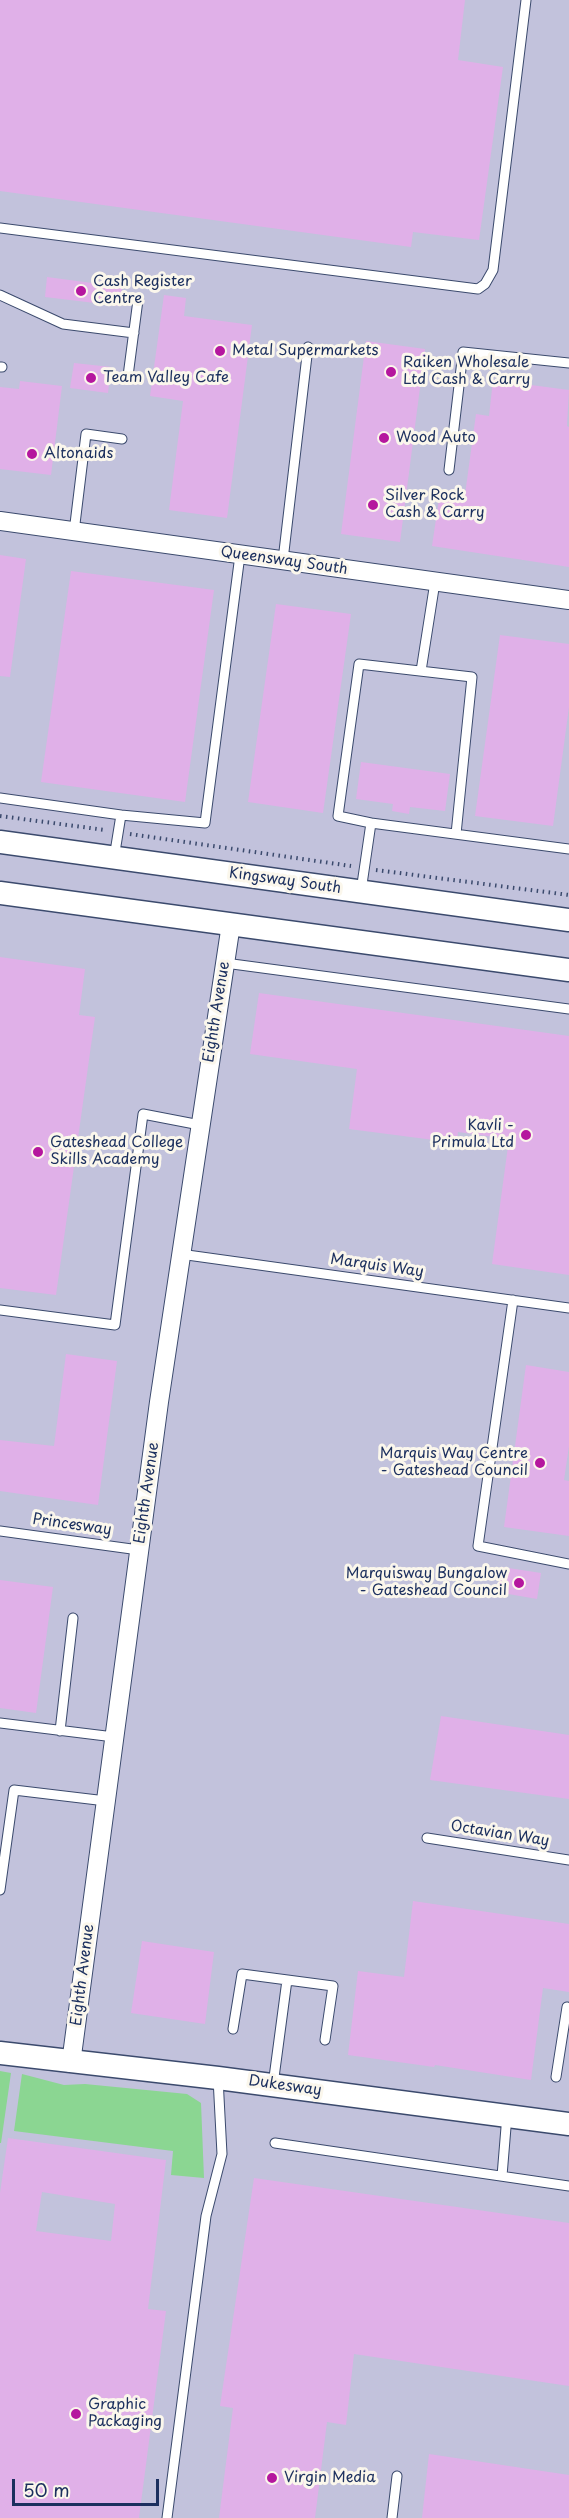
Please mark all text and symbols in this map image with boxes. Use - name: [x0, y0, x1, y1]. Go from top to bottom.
- place label: Cash Register Centre: [93, 273, 192, 308]
- marker: Cash Register Centre: [74, 284, 88, 298]
- place label: Metal Supermarkets: [232, 342, 379, 360]
- marker: Metal Supermarkets: [213, 344, 227, 358]
- place label: Raiken Wholesale Ltd Cash & Carry: [403, 354, 530, 389]
- marker: Raiken Wholesale Ltd Cash & Carry: [384, 365, 398, 379]
- place label: Team Valley Cafe: [103, 369, 229, 387]
- marker: Team Valley Cafe: [84, 371, 98, 385]
- place label: Wood Auto: [396, 429, 476, 447]
- marker: Wood Auto: [377, 431, 391, 445]
- place label: Altonaids: [44, 445, 113, 463]
- marker: Altonaids: [25, 447, 39, 461]
- place label: Silver Rock Cash & Carry: [385, 487, 484, 522]
- marker: Silver Rock Cash & Carry: [366, 498, 380, 512]
- street label: Queensway South: [219, 543, 349, 579]
- street label: Kingsway South: [228, 864, 342, 898]
- street label: Eighth Avenue: [200, 960, 234, 1064]
- place label: Kavli - Primula Ltd: [432, 1117, 514, 1152]
- marker: Kavli - Primula Ltd: [519, 1128, 533, 1142]
- place label: Gateshead College Skills Academy: [50, 1134, 183, 1169]
- marker: Gateshead College Skills Academy: [31, 1145, 45, 1159]
- street label: Marquis Way: [329, 1251, 425, 1281]
- street label: Eighth Avenue: [131, 1441, 163, 1545]
- place label: Marquis Way Centre - Gateshead Council: [380, 1445, 528, 1480]
- marker: Marquis Way Centre - Gateshead Council: [533, 1456, 547, 1470]
- street label: Princesway: [31, 1511, 113, 1539]
- place label: Marquisway Bungalow - Gateshead Council: [346, 1565, 507, 1600]
- marker: Marquisway Bungalow - Gateshead Council: [512, 1576, 526, 1590]
- street label: Octavian Way: [449, 1817, 551, 1851]
- street label: Eighth Avenue: [68, 1923, 98, 2027]
- street label: Dukesway: [247, 2072, 323, 2100]
- place label: Graphic Packaging: [88, 2396, 162, 2431]
- marker: Graphic Packaging: [69, 2407, 83, 2421]
- scale bar: [15, 2467, 162, 2505]
- place label: Virgin Media: [284, 2469, 376, 2487]
- marker: Virgin Media: [265, 2471, 279, 2485]
- text: 50 m: [23, 2476, 70, 2503]

